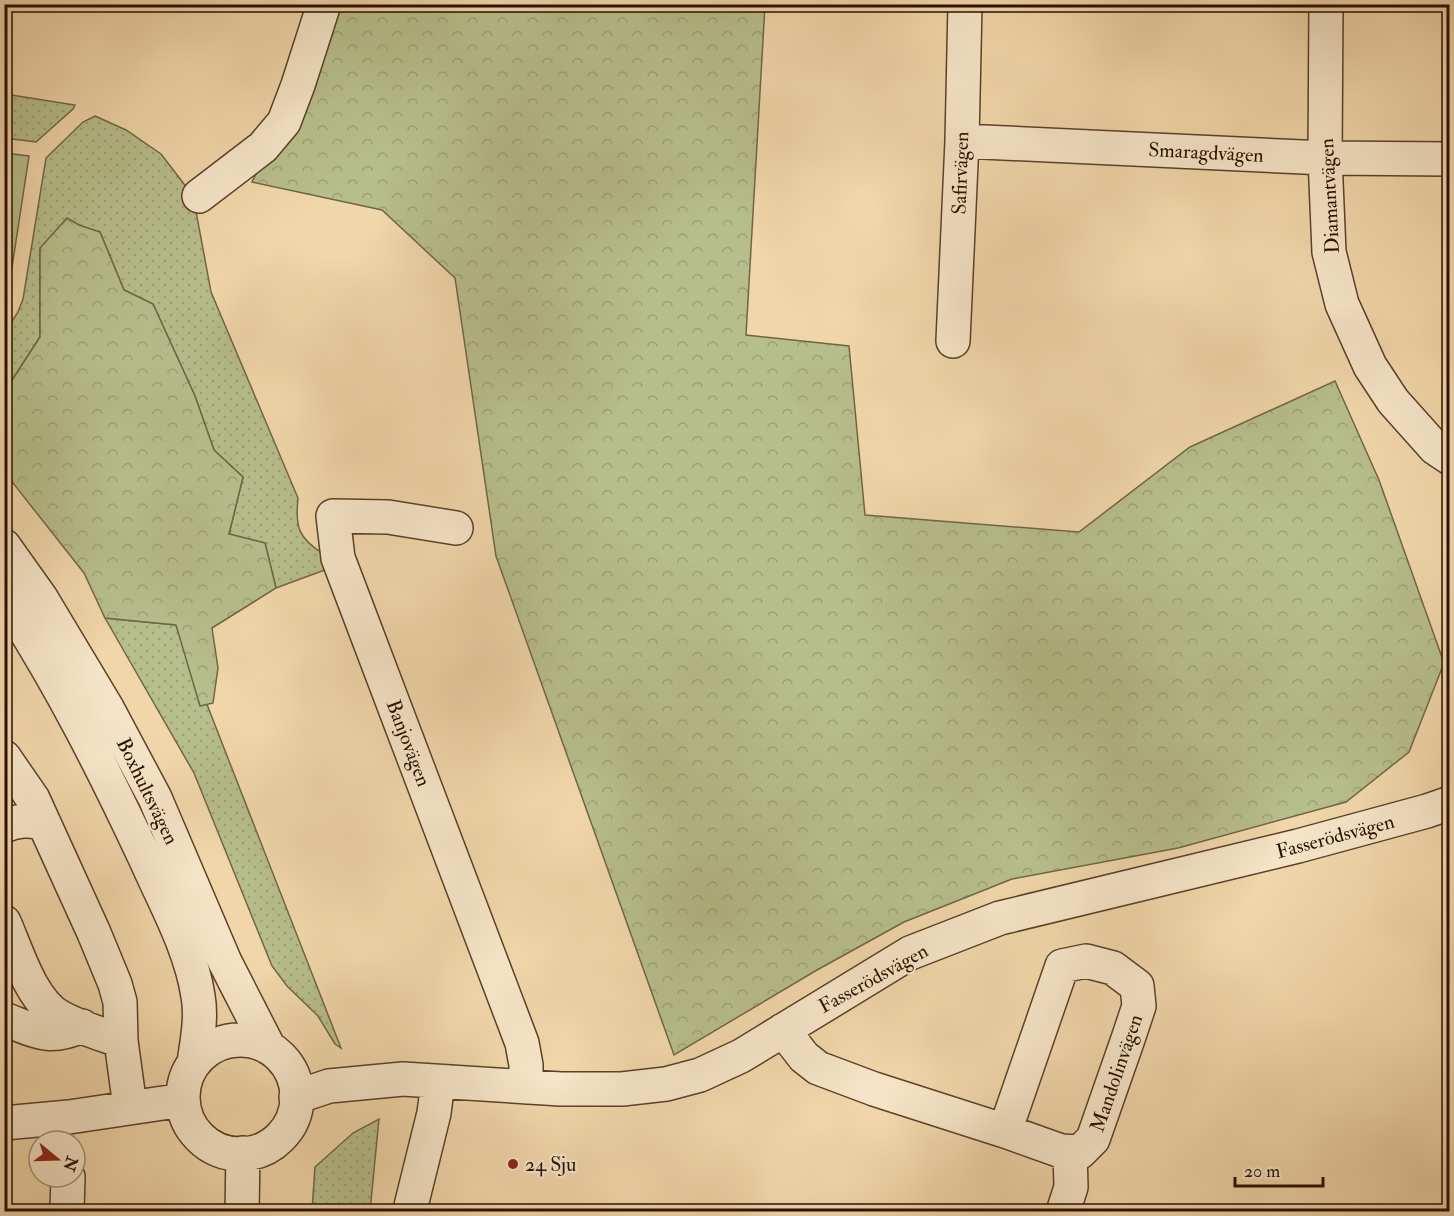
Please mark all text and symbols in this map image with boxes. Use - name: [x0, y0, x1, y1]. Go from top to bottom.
- street label: Safirvägen: [947, 131, 974, 215]
- street label: Smaragdvägen: [1148, 137, 1264, 168]
- street label: Diamantvägen: [1314, 138, 1345, 254]
- street label: Banjovägen: [381, 696, 437, 790]
- street label: Boxhultsvägen: [111, 734, 184, 849]
- street label: Fasserödsvägen: [1273, 809, 1397, 864]
- street label: Fasserödsvägen: [814, 938, 932, 1019]
- street label: Mandolinvägen: [1085, 1011, 1148, 1135]
- north arrow: [27, 1129, 87, 1189]
- scale bar: [1235, 1150, 1324, 1188]
- place label: 24 Sju: [525, 1152, 576, 1177]
- text: N: [58, 1153, 82, 1174]
- marker: 24 Sju: [506, 1157, 520, 1171]
- text: 20 m: [1244, 1160, 1280, 1183]

